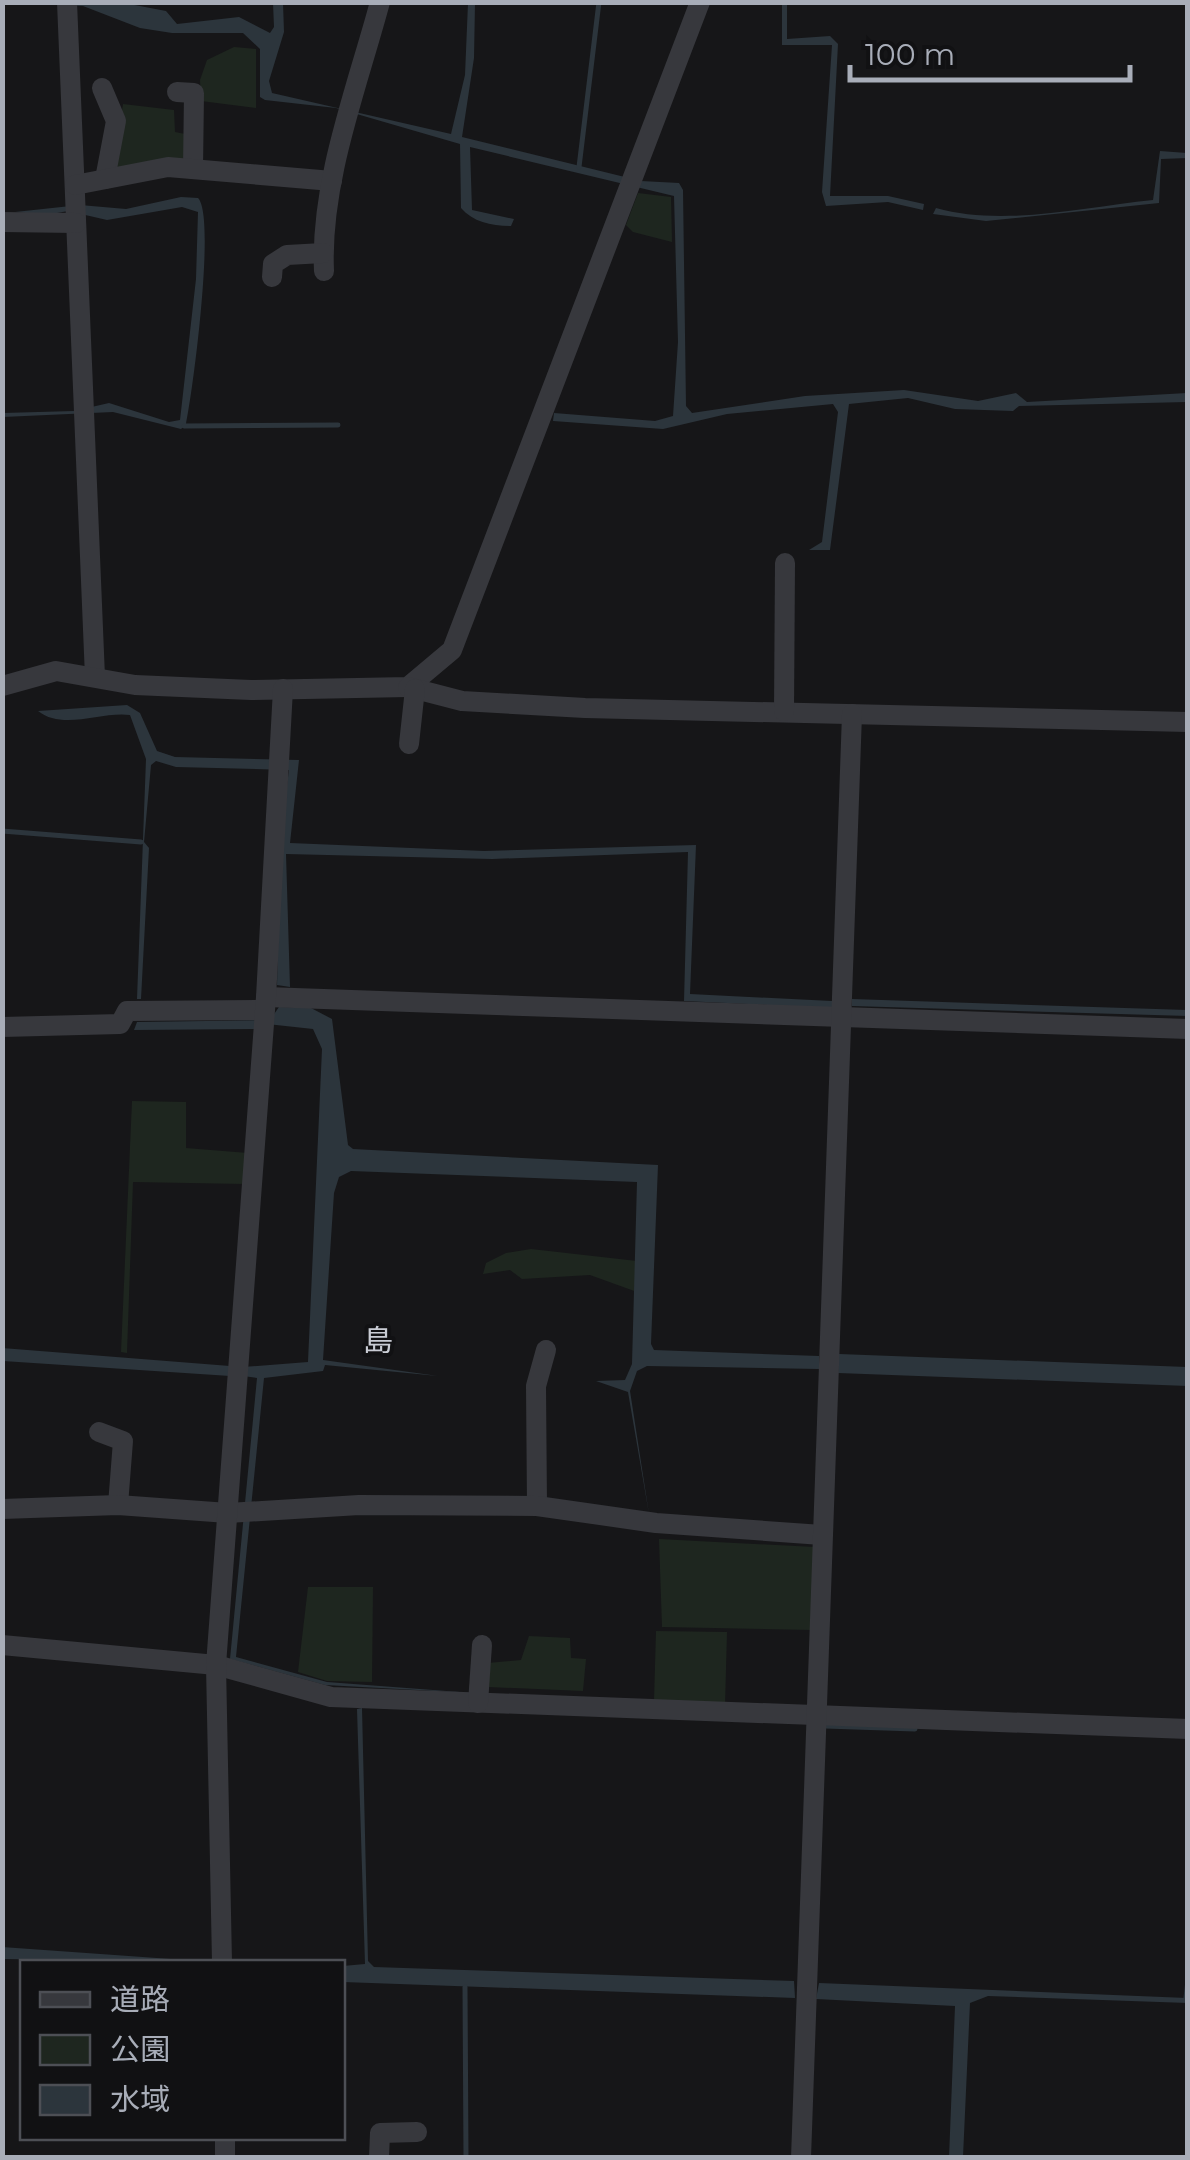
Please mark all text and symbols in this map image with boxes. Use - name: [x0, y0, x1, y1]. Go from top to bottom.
- scale bar: [850, 20, 1130, 82]
- text: 100 m: [865, 36, 955, 73]
- district label: 島: [363, 1322, 393, 1359]
- legend: [20, 1960, 345, 2140]
- text: 道路: [110, 1981, 170, 2018]
- text: 公園: [110, 2031, 170, 2068]
- text: 水域: [110, 2081, 170, 2118]

